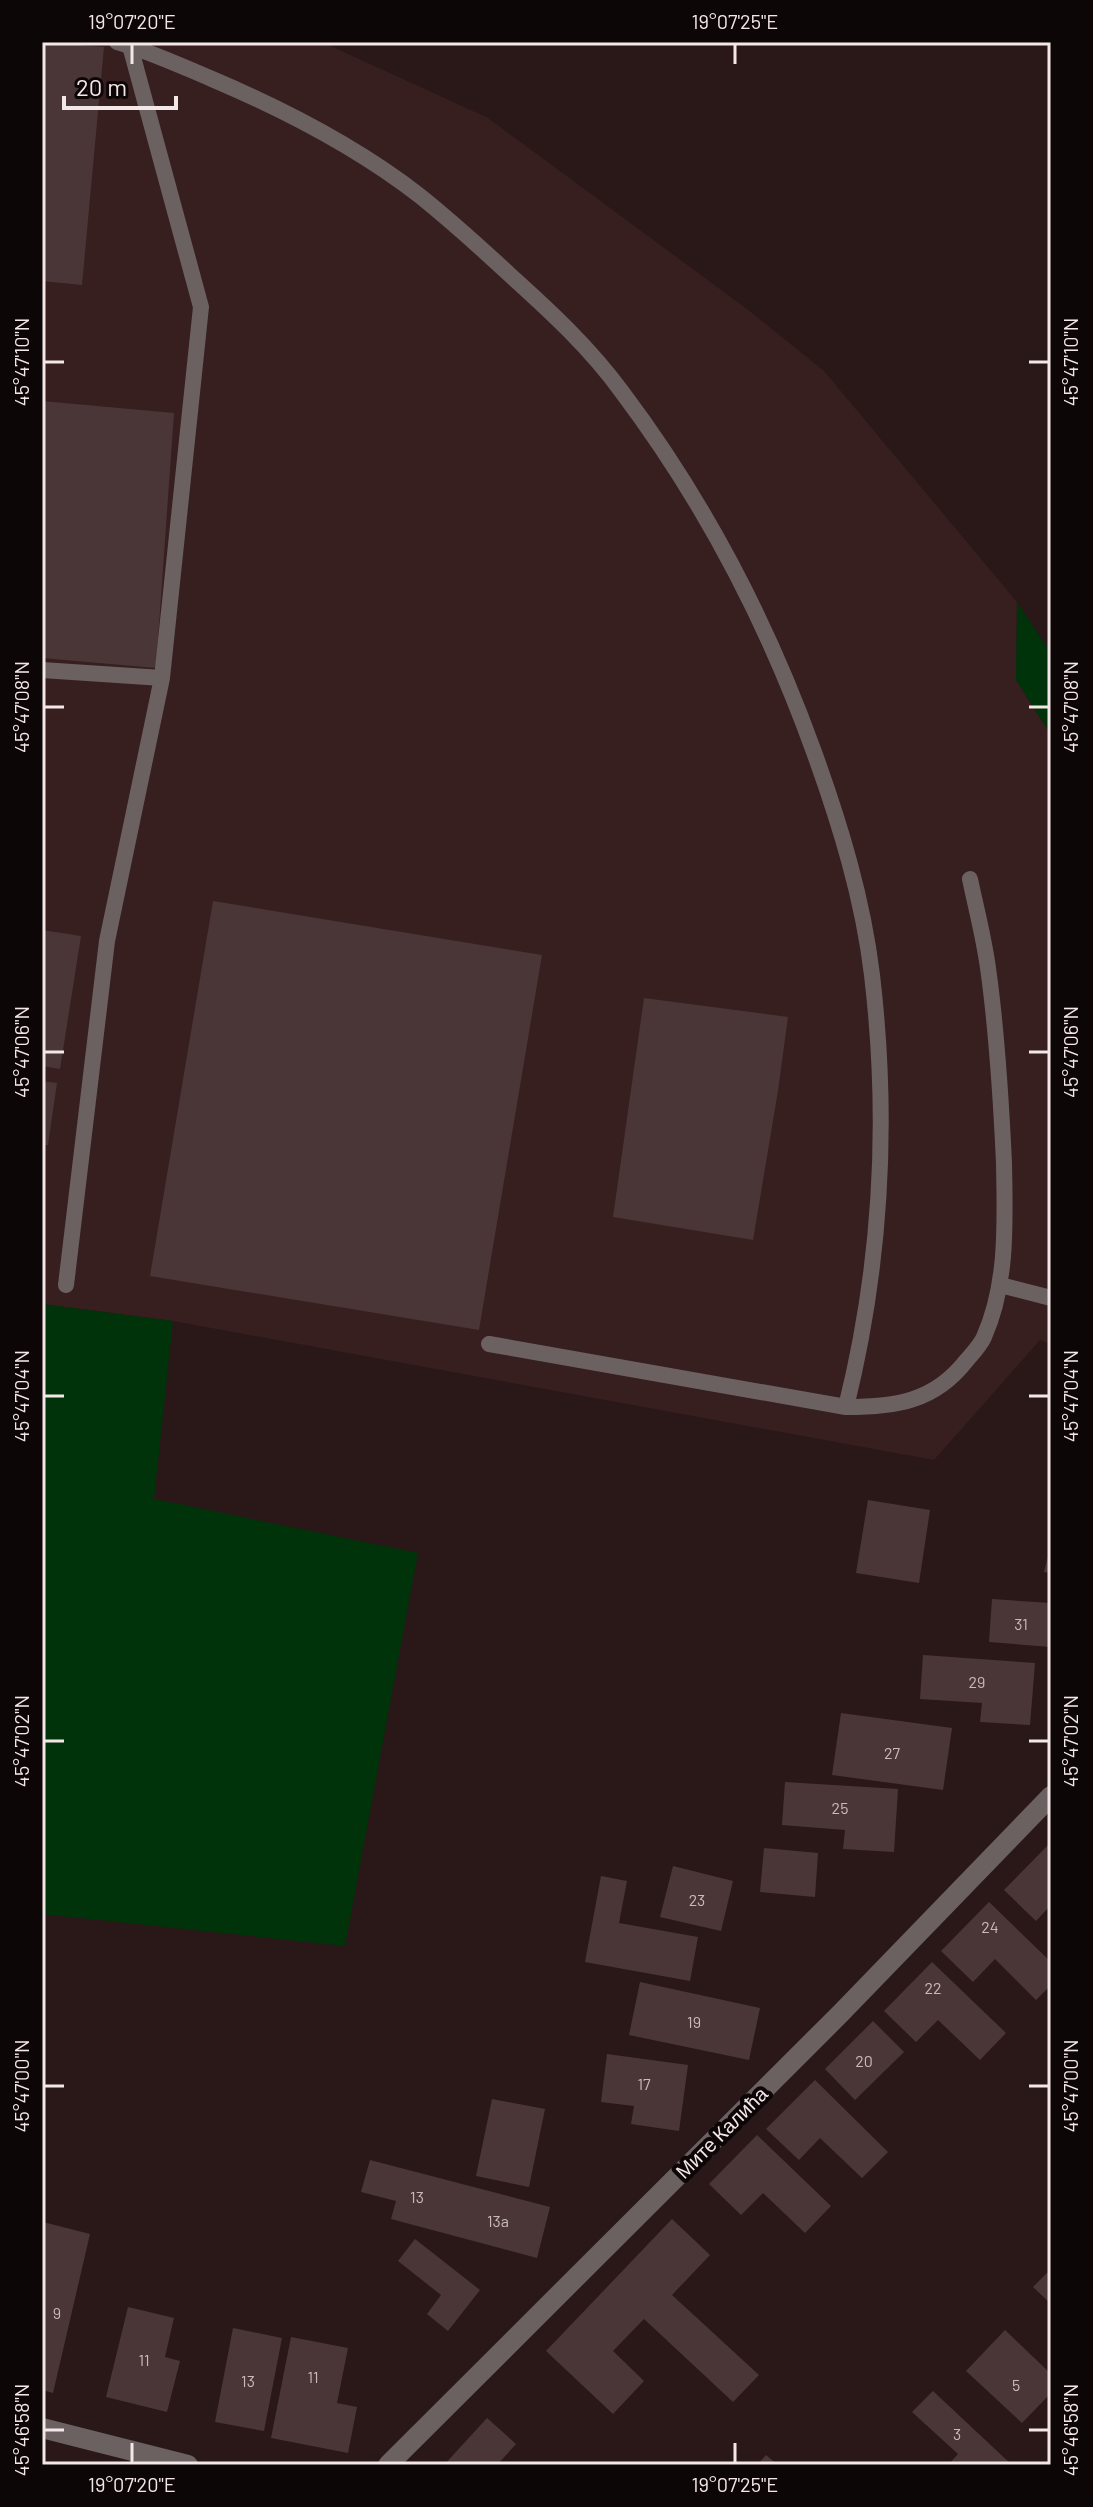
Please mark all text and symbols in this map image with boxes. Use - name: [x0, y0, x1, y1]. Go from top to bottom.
- text: 19°07'20"E: [88, 9, 176, 33]
- text: 19°07'25"E: [692, 9, 778, 33]
- scale bar: [64, 60, 176, 110]
- text: 20 m: [76, 72, 127, 101]
- text: 45°47'10"N: [9, 318, 33, 406]
- text: 45°47'10"N: [1058, 318, 1082, 406]
- text: 45°47'08"N: [9, 661, 33, 753]
- text: 45°47'08"N: [1058, 661, 1082, 753]
- text: 45°47'06"N: [9, 1006, 33, 1098]
- text: 45°47'06"N: [1058, 1006, 1082, 1098]
- text: 45°47'04"N: [9, 1350, 33, 1442]
- text: 45°47'04"N: [1058, 1350, 1082, 1442]
- house number: 31: [1014, 1614, 1028, 1633]
- house number: 29: [969, 1672, 985, 1691]
- text: 45°47'02"N: [9, 1695, 33, 1787]
- text: 45°47'02"N: [1058, 1695, 1082, 1787]
- house number: 27: [884, 1743, 900, 1762]
- house number: 25: [832, 1798, 848, 1817]
- house number: 23: [689, 1890, 705, 1909]
- house number: 24: [981, 1917, 999, 1936]
- house number: 22: [924, 1978, 942, 1997]
- house number: 19: [687, 2012, 701, 2031]
- text: 45°47'00"N: [9, 2040, 33, 2132]
- text: 45°47'00"N: [1058, 2040, 1082, 2132]
- house number: 20: [855, 2051, 873, 2070]
- house number: 17: [637, 2074, 651, 2093]
- street label: Мите Калића: [670, 2081, 772, 2183]
- house number: 13: [410, 2187, 424, 2206]
- house number: 13a: [487, 2211, 509, 2230]
- house number: 9: [53, 2303, 61, 2322]
- house number: 11: [138, 2350, 150, 2369]
- house number: 11: [307, 2367, 319, 2386]
- house number: 13: [241, 2371, 255, 2390]
- house number: 5: [1012, 2375, 1020, 2394]
- text: 45°46'58"N: [9, 2384, 33, 2476]
- text: 45°46'58"N: [1058, 2384, 1082, 2476]
- house number: 3: [953, 2424, 961, 2443]
- text: 19°07'20"E: [88, 2472, 176, 2496]
- text: 19°07'25"E: [692, 2472, 778, 2496]

